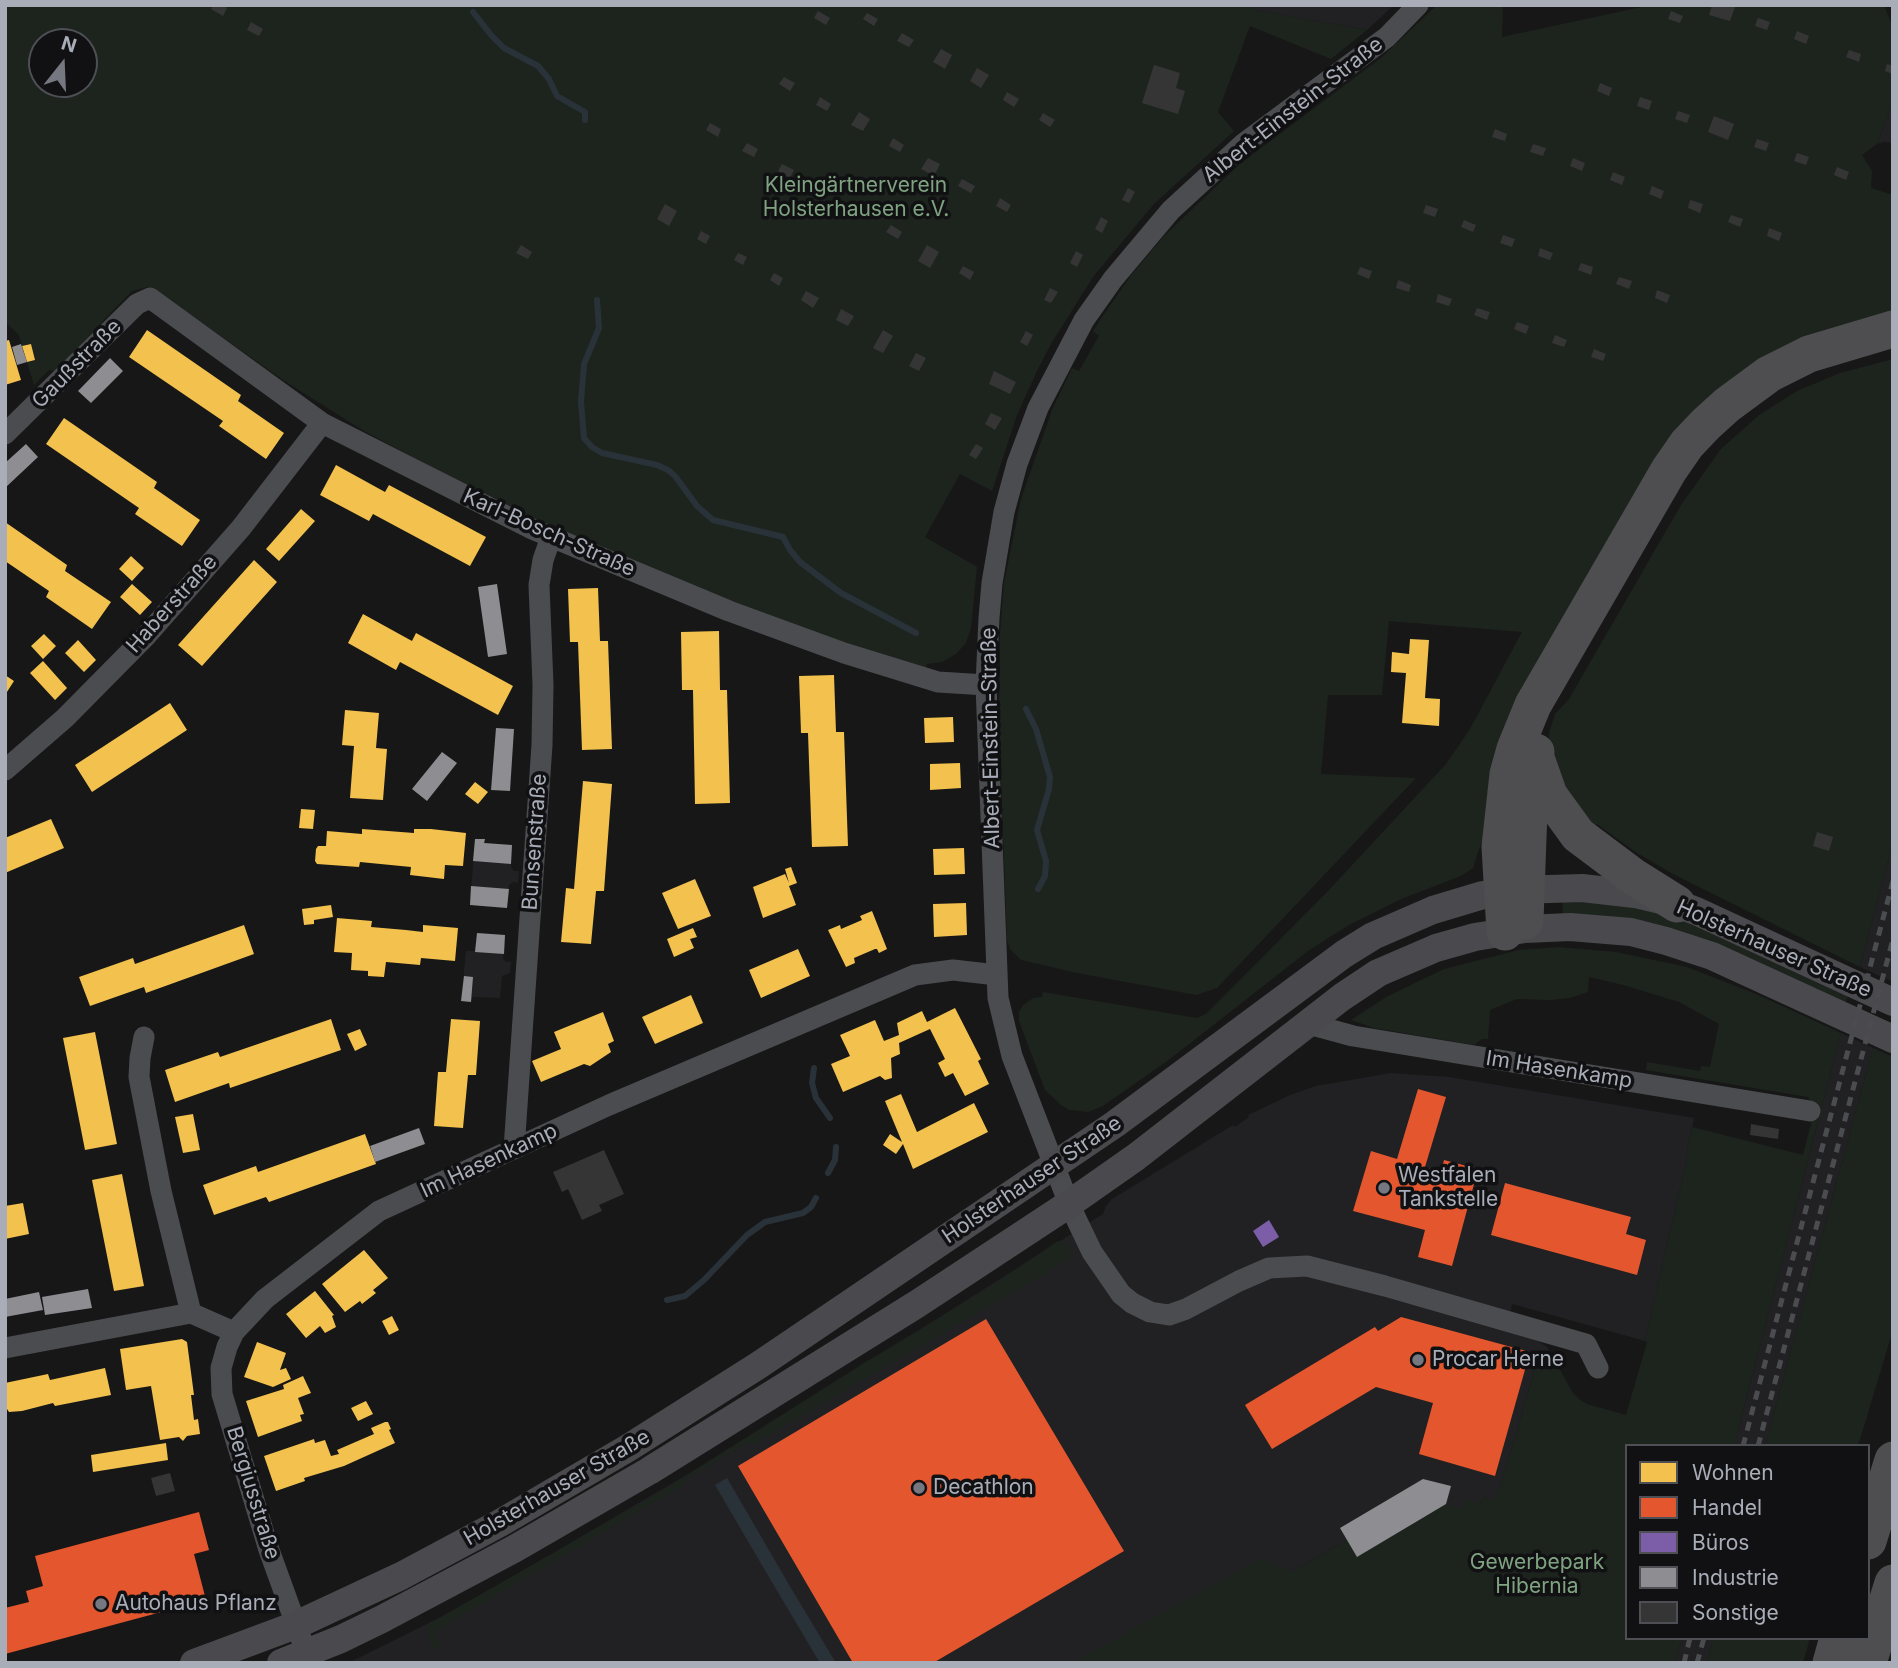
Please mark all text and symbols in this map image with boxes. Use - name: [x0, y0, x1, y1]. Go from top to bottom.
- north arrow: [28, 28, 98, 98]
- text: N: [59, 31, 79, 58]
- street label: Albert-Einstein-Straße: [1198, 32, 1388, 188]
- park label: Kleingärtnerverein Holsterhausen e.V.: [763, 173, 949, 223]
- street label: Gaußstraße: [27, 314, 127, 414]
- street label: Karl-Bosch-Straße: [459, 484, 639, 582]
- street label: Haberstraße: [121, 550, 223, 658]
- street label: Albert-Einstein-Straße: [976, 627, 1006, 849]
- street label: Bunsenstraße: [518, 773, 552, 911]
- street label: Holsterhauser Straße: [1673, 895, 1875, 1003]
- street label: Im Hasenkamp: [1484, 1046, 1634, 1094]
- street label: Holsterhauser Straße: [938, 1111, 1126, 1249]
- street label: Im Hasenkamp: [417, 1118, 561, 1204]
- place label: Westfalen Tankstelle: [1398, 1163, 1498, 1213]
- marker: Westfalen Tankstelle: [1376, 1180, 1392, 1196]
- place label: Procar Herne: [1432, 1347, 1564, 1373]
- marker: Procar Herne: [1410, 1352, 1426, 1368]
- street label: Bergiusstraße: [221, 1423, 285, 1563]
- street label: Holsterhauser Straße: [460, 1424, 654, 1552]
- legend: [1625, 1444, 1870, 1640]
- text: Wohnen: [1692, 1460, 1774, 1485]
- place label: Decathlon: [933, 1475, 1034, 1501]
- marker: Decathlon: [911, 1480, 927, 1496]
- text: Handel: [1692, 1495, 1762, 1520]
- text: Büros: [1692, 1530, 1749, 1555]
- park label: Gewerbepark Hibernia: [1470, 1550, 1604, 1600]
- text: Industrie: [1692, 1565, 1779, 1590]
- place label: Autohaus Pflanz: [115, 1591, 277, 1617]
- marker: Autohaus Pflanz: [93, 1596, 109, 1612]
- text: Sonstige: [1692, 1600, 1779, 1625]

